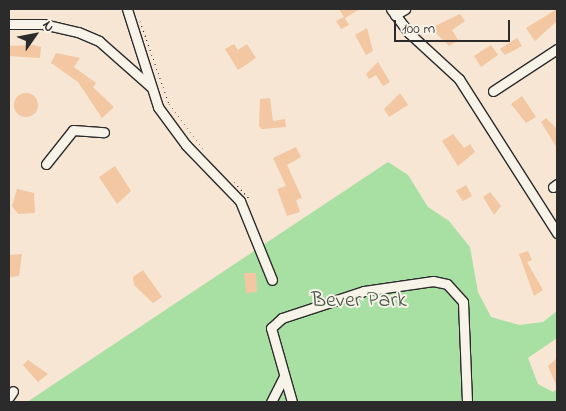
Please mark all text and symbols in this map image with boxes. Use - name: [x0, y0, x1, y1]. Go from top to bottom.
- north arrow: [10, 10, 60, 60]
- scale bar: [396, 10, 512, 42]
- text: N: [37, 17, 59, 36]
- text: 100 m: [402, 18, 435, 40]
- park label: Bever Park: [311, 289, 407, 315]

